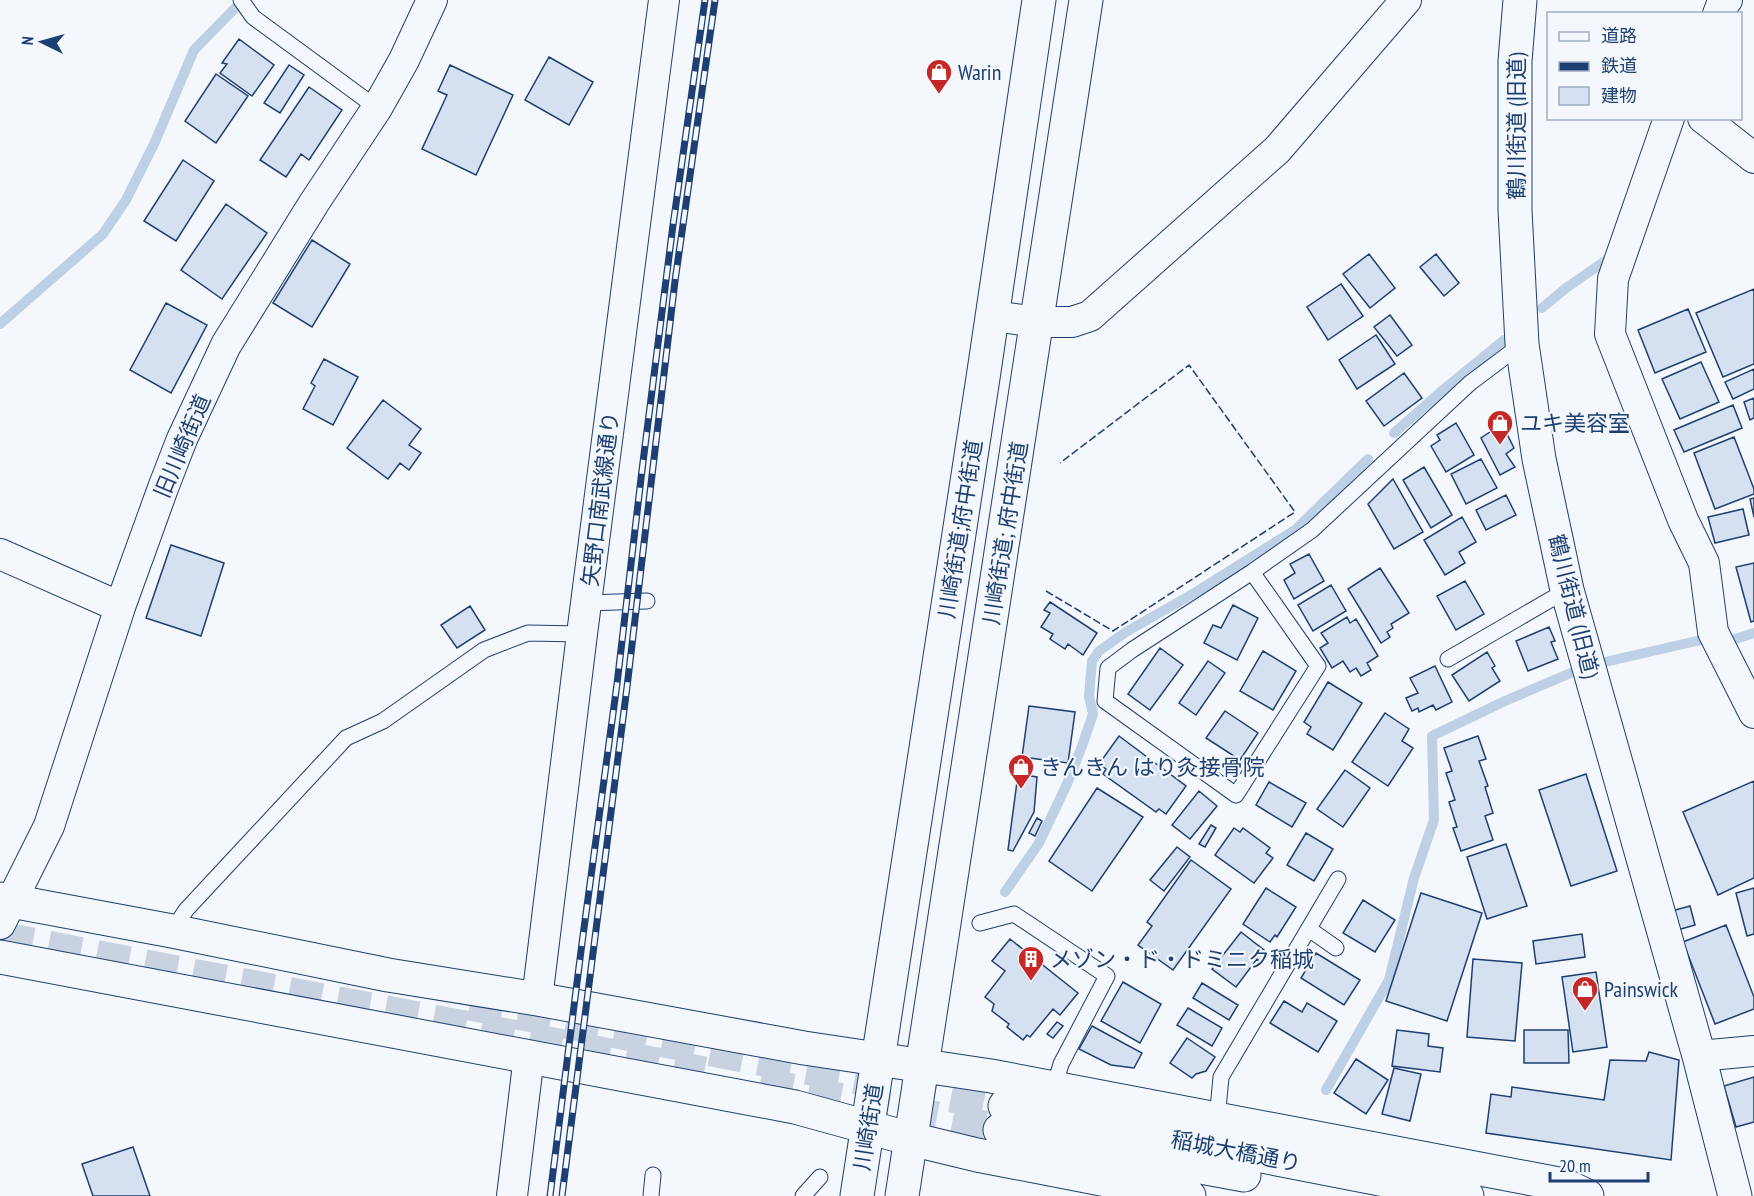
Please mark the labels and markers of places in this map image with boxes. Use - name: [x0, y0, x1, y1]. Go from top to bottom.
- shop icon: Warin: [924, 57, 954, 95]
- place label: Warin: [958, 58, 1001, 86]
- shop icon: ユキ美容室: [1485, 408, 1515, 446]
- place label: ユキ美容室: [1520, 409, 1630, 437]
- shop icon: きんきん はり灸接骨院: [1006, 752, 1036, 790]
- place label: きんきん はり灸接骨院: [1040, 753, 1265, 781]
- building icon: メゾン・ド・ドミニク稲城: [1016, 944, 1046, 982]
- place label: メゾン・ド・ドミニク稲城: [1050, 945, 1314, 973]
- shop icon: Painswick: [1570, 974, 1600, 1012]
- place label: Painswick: [1604, 975, 1679, 1003]

